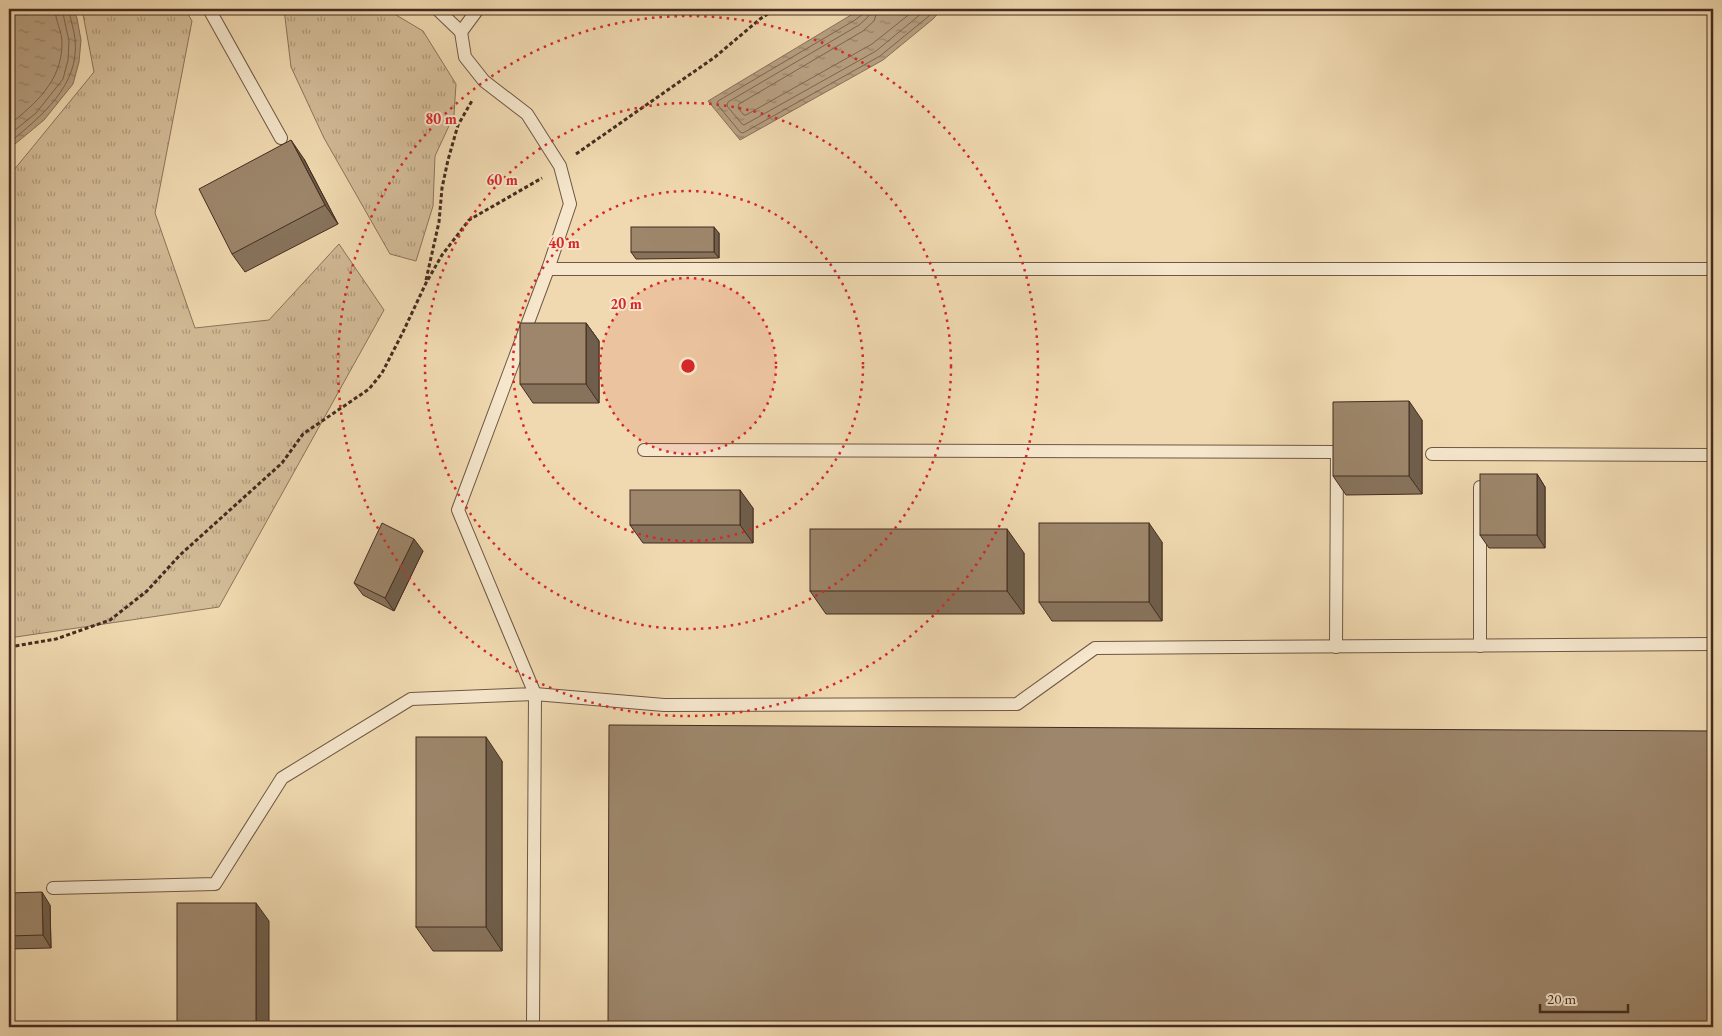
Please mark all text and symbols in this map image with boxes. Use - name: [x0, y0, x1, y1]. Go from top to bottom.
- text: 80 m: [425, 109, 457, 128]
- text: 60 m: [486, 170, 518, 189]
- text: 40 m: [548, 233, 580, 252]
- text: 20 m: [610, 294, 642, 313]
- centre of rings: [679, 357, 697, 375]
- scale bar: [1540, 981, 1627, 1013]
- text: 20 m: [1547, 989, 1576, 1008]

